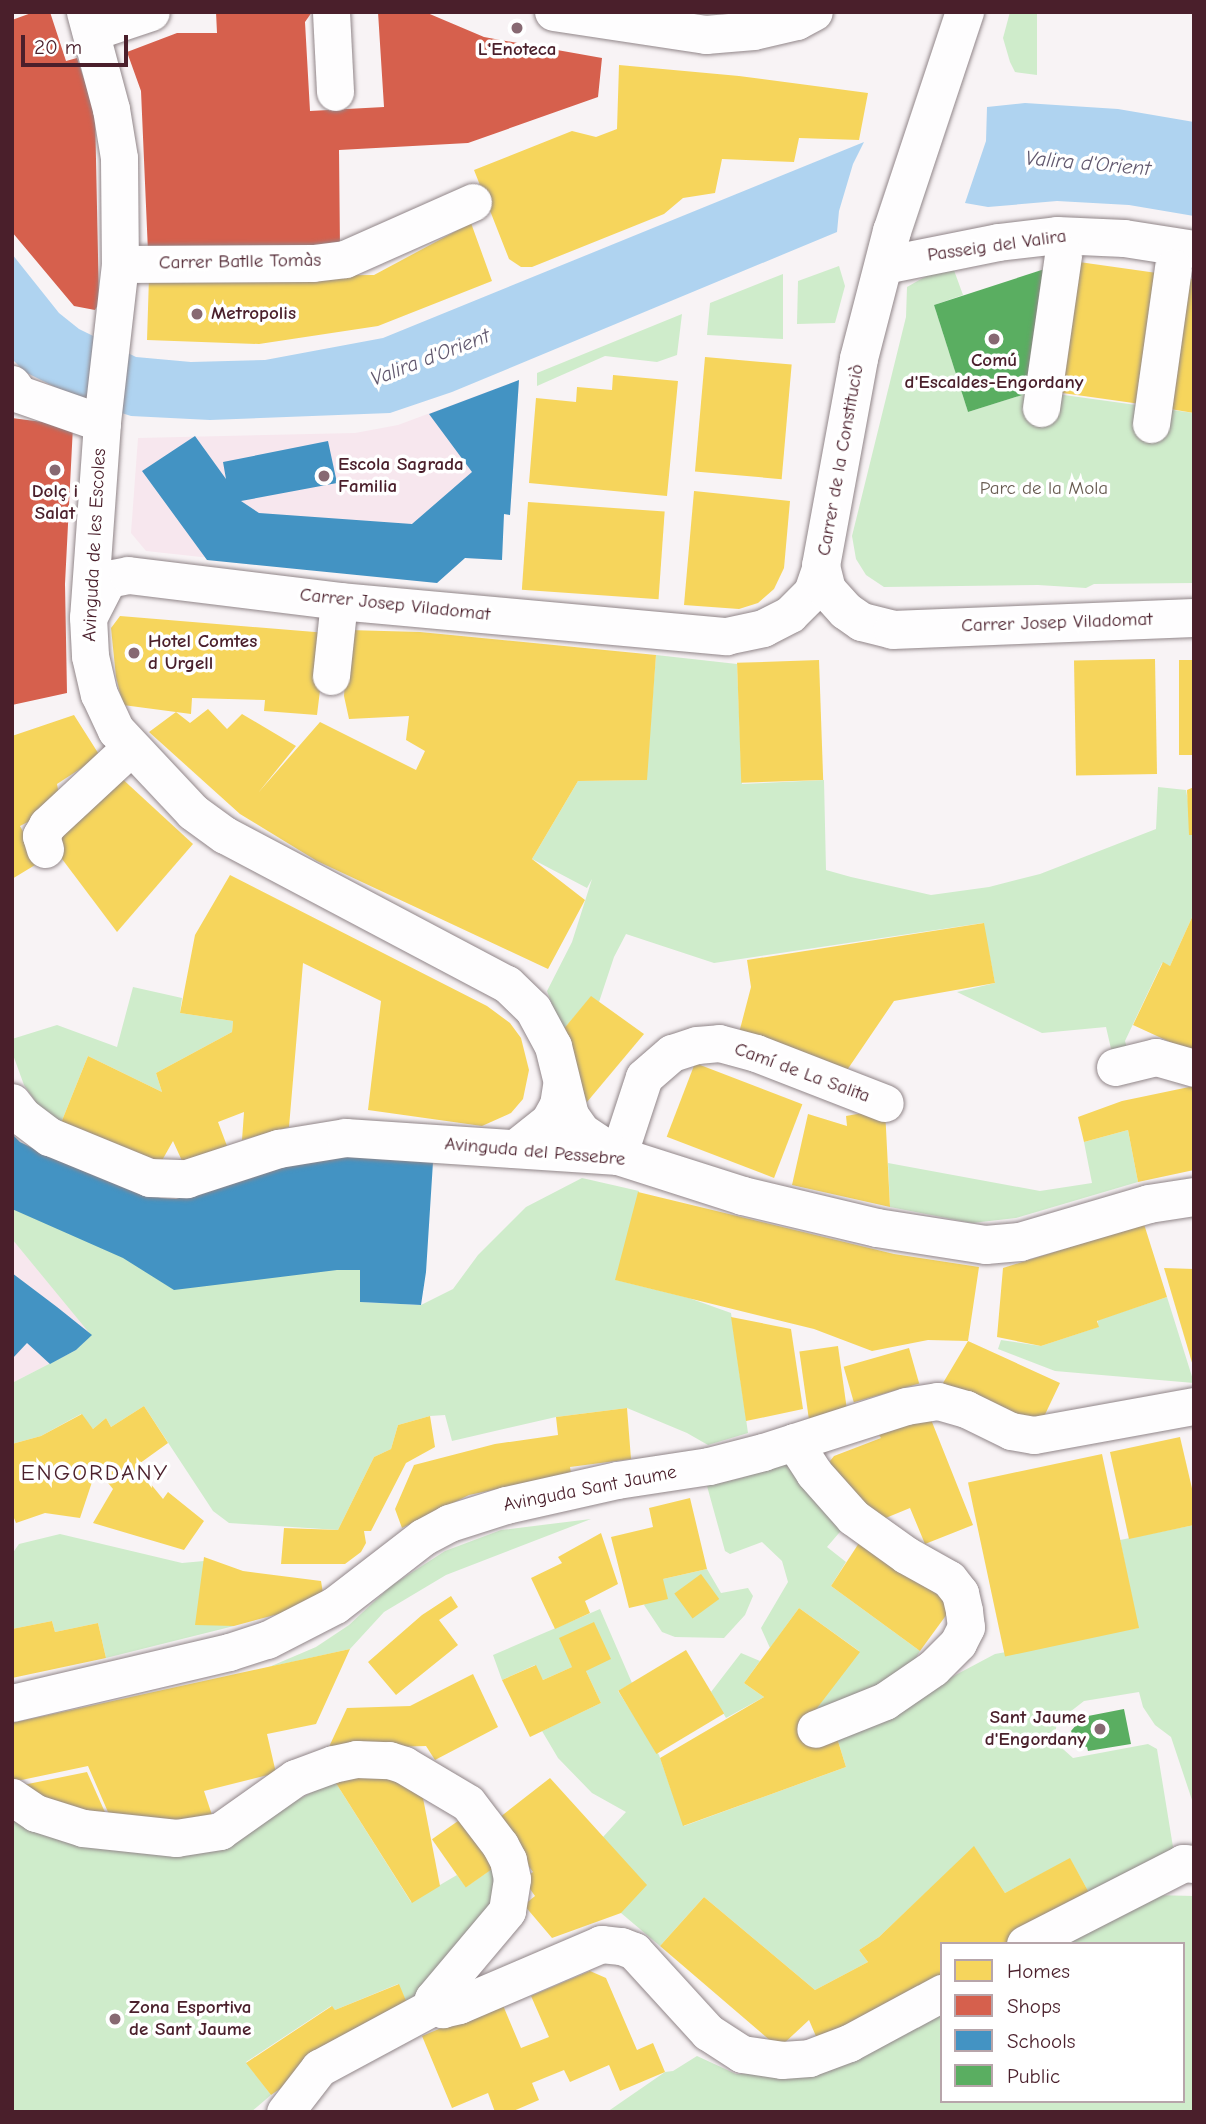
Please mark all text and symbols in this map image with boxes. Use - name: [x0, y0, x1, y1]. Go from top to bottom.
- marker: L'Enoteca: [509, 20, 525, 36]
- scale bar: [24, 21, 131, 65]
- text: 20 m: [34, 35, 82, 59]
- place label: L'Enoteca: [478, 39, 556, 61]
- water label: Valira d'Orient: [1024, 145, 1152, 181]
- street label: Passeig del Valira: [926, 225, 1068, 267]
- street label: Carrer Batlle Tomàs: [159, 249, 321, 275]
- place label: Metropolis: [211, 303, 296, 325]
- marker: Metropolis: [189, 306, 205, 322]
- water label: Valira d'Orient: [367, 323, 493, 391]
- marker: Comú d'Escaldes-Engordany: [986, 331, 1002, 347]
- place label: Comú d'Escaldes-Engordany: [905, 350, 1083, 394]
- street label: Carrer de la Constituciò: [813, 362, 869, 558]
- street label: Avinguda de les Escoles: [79, 448, 111, 642]
- place label: Escola Sagrada Familia: [338, 454, 464, 498]
- marker: Dolç i Salat: [47, 462, 63, 478]
- marker: Escola Sagrada Familia: [316, 468, 332, 484]
- park label: Parc de la Mola: [980, 478, 1108, 500]
- place label: Dolç i Salat: [32, 481, 78, 525]
- street label: Carrer Josep Viladomat: [299, 584, 491, 626]
- street label: Carrer Josep Viladomat: [961, 608, 1153, 638]
- place label: Hotel Comtes d Urgell: [148, 631, 257, 675]
- marker: Hotel Comtes d Urgell: [126, 645, 142, 661]
- street label: Camí de La Salita: [731, 1038, 873, 1108]
- street label: Avinguda del Pessebre: [444, 1133, 626, 1171]
- district label: ENGORDANY: [22, 1459, 168, 1487]
- street label: Avinguda Sant Jaume: [502, 1461, 678, 1517]
- place label: Sant Jaume d'Engordany: [985, 1707, 1086, 1751]
- marker: Sant Jaume d'Engordany: [1092, 1721, 1108, 1737]
- legend: [940, 1942, 1185, 2103]
- text: Homes: [1007, 1959, 1070, 1983]
- text: Shops: [1007, 1994, 1061, 2018]
- place label: Zona Esportiva de Sant Jaume: [129, 1997, 251, 2041]
- marker: Zona Esportiva de Sant Jaume: [107, 2011, 123, 2027]
- text: Schools: [1007, 2029, 1076, 2053]
- text: Public: [1007, 2064, 1060, 2088]

